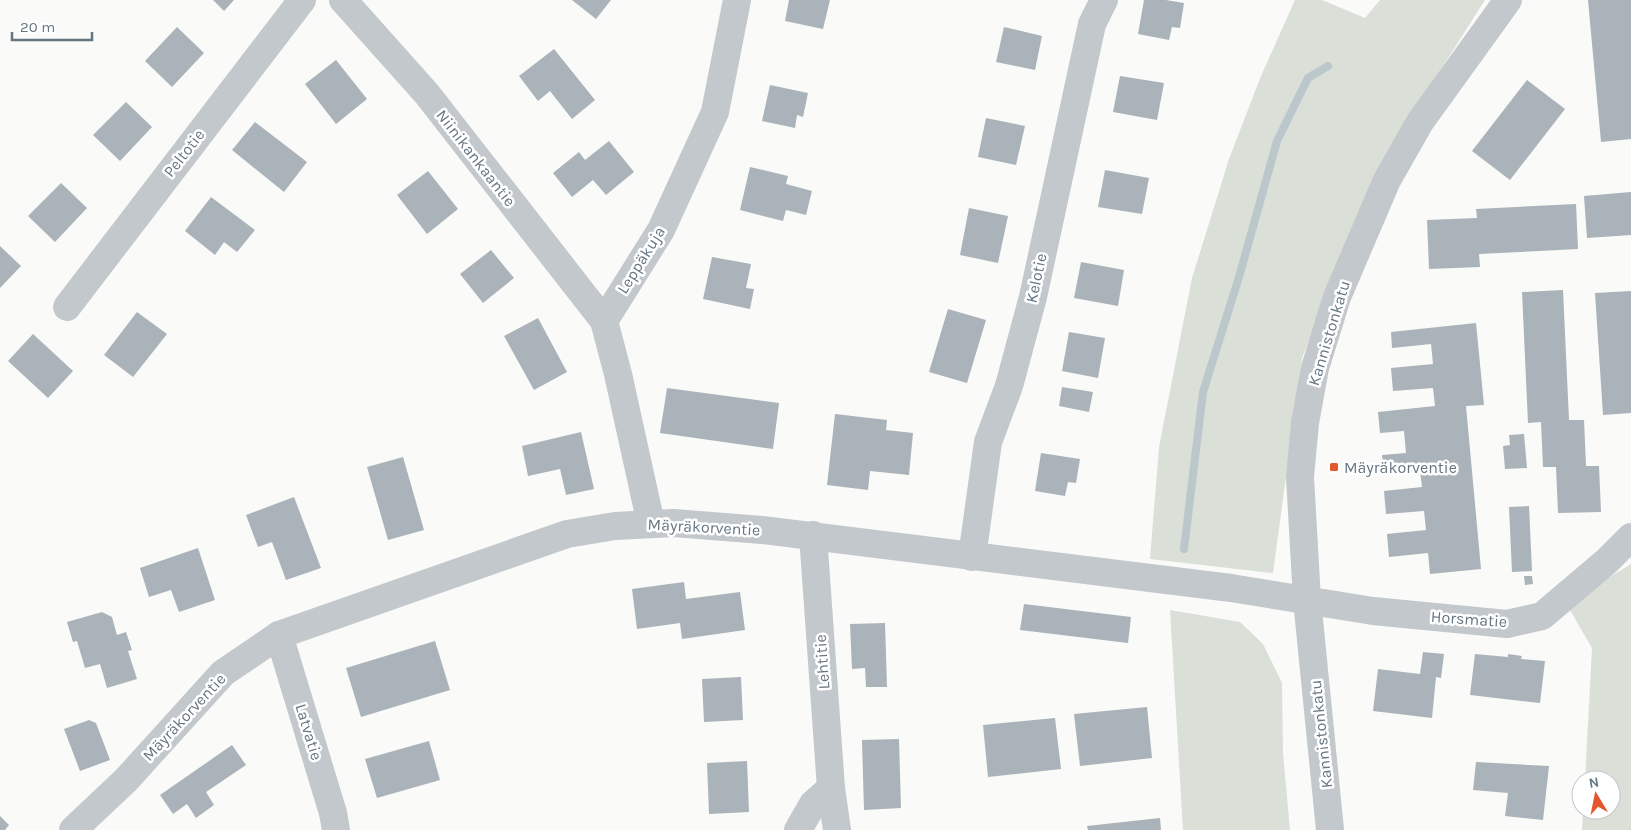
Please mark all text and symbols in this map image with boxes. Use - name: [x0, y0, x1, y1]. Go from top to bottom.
- scale bar: [12, 10, 92, 42]
- text: 20 m: [20, 18, 55, 36]
- street label: Niinikankaantie: [432, 106, 520, 210]
- street label: Peltotie: [159, 125, 209, 181]
- street label: Leppäkuja: [613, 223, 669, 297]
- street label: Kelotie: [1021, 251, 1051, 305]
- street label: Kannistonkatu: [1304, 278, 1354, 388]
- place label: Mäyräkorventie: [1344, 458, 1457, 477]
- marker: Mäyräkorventie: [1328, 461, 1340, 473]
- street label: Mäyräkorventie: [647, 515, 761, 539]
- street label: Horsmatie: [1430, 607, 1508, 631]
- street label: Lehtitie: [811, 634, 833, 690]
- street label: Mäyräkorventie: [139, 669, 229, 765]
- street label: Kannistonkatu: [1306, 679, 1336, 789]
- street label: Latvatie: [291, 701, 327, 763]
- north arrow: [1571, 770, 1621, 820]
- text: N: [1587, 773, 1600, 792]

